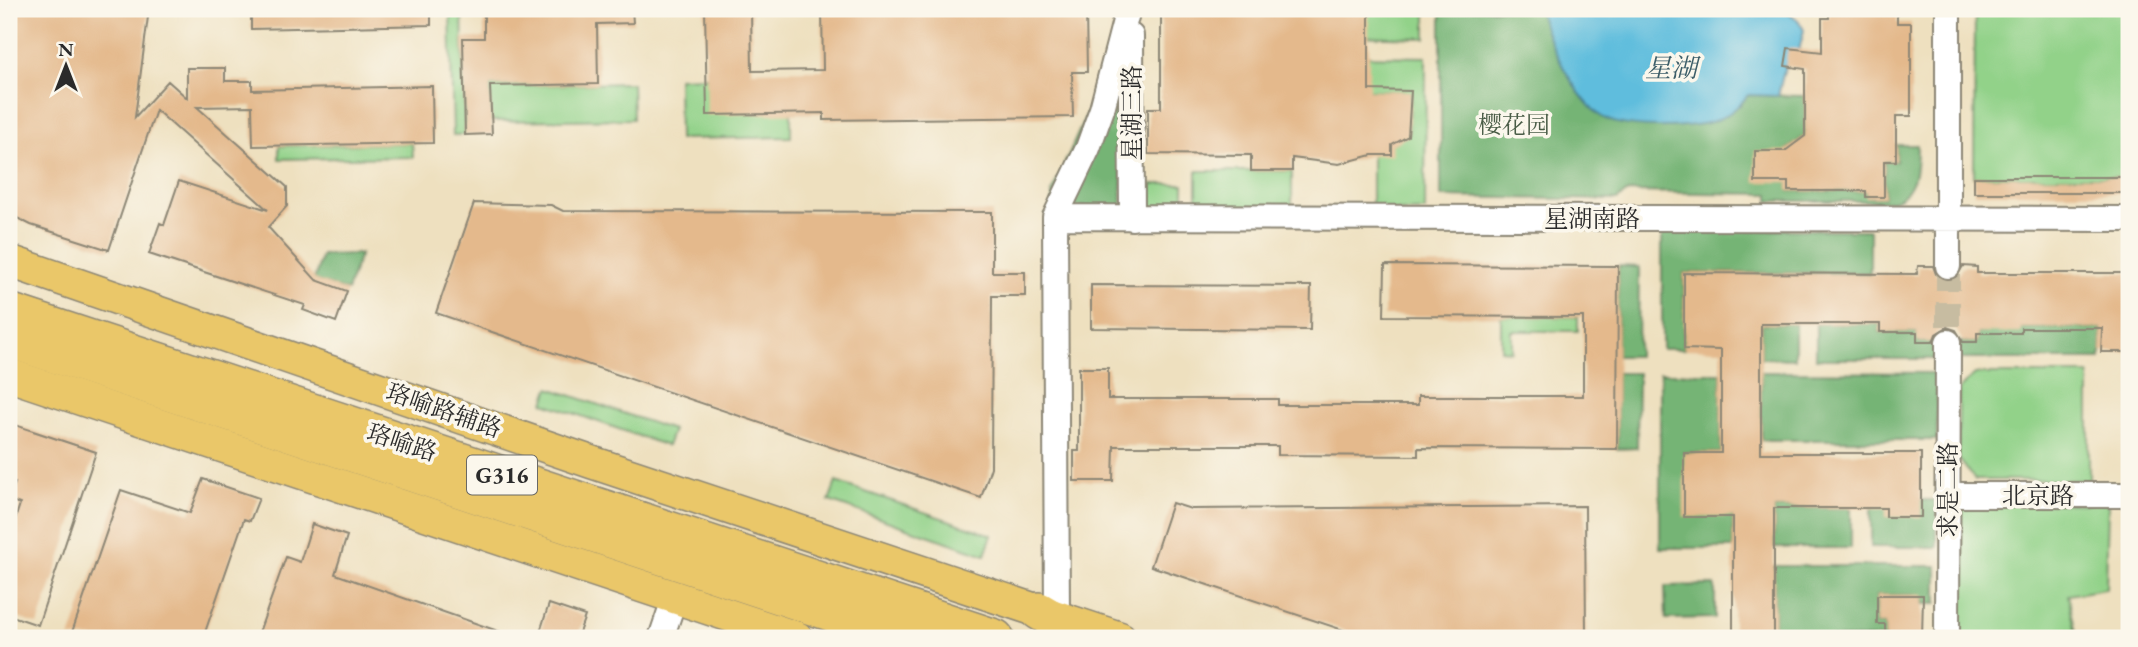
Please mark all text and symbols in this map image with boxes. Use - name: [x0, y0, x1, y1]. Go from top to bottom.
- north arrow: [32, 32, 102, 102]
- text: N: [58, 37, 74, 62]
- water label: 星湖: [1645, 51, 1701, 85]
- street label: 星湖三路: [1116, 65, 1147, 161]
- park label: 樱花园: [1478, 109, 1550, 140]
- street label: 星湖南路: [1544, 203, 1640, 234]
- street label: 珞喻路辅路: [383, 377, 505, 443]
- street label: 珞喻路: [363, 417, 441, 467]
- street label: 求是二路: [1932, 442, 1963, 538]
- road number: G316: [467, 456, 537, 495]
- street label: 北京路: [2002, 480, 2074, 511]

